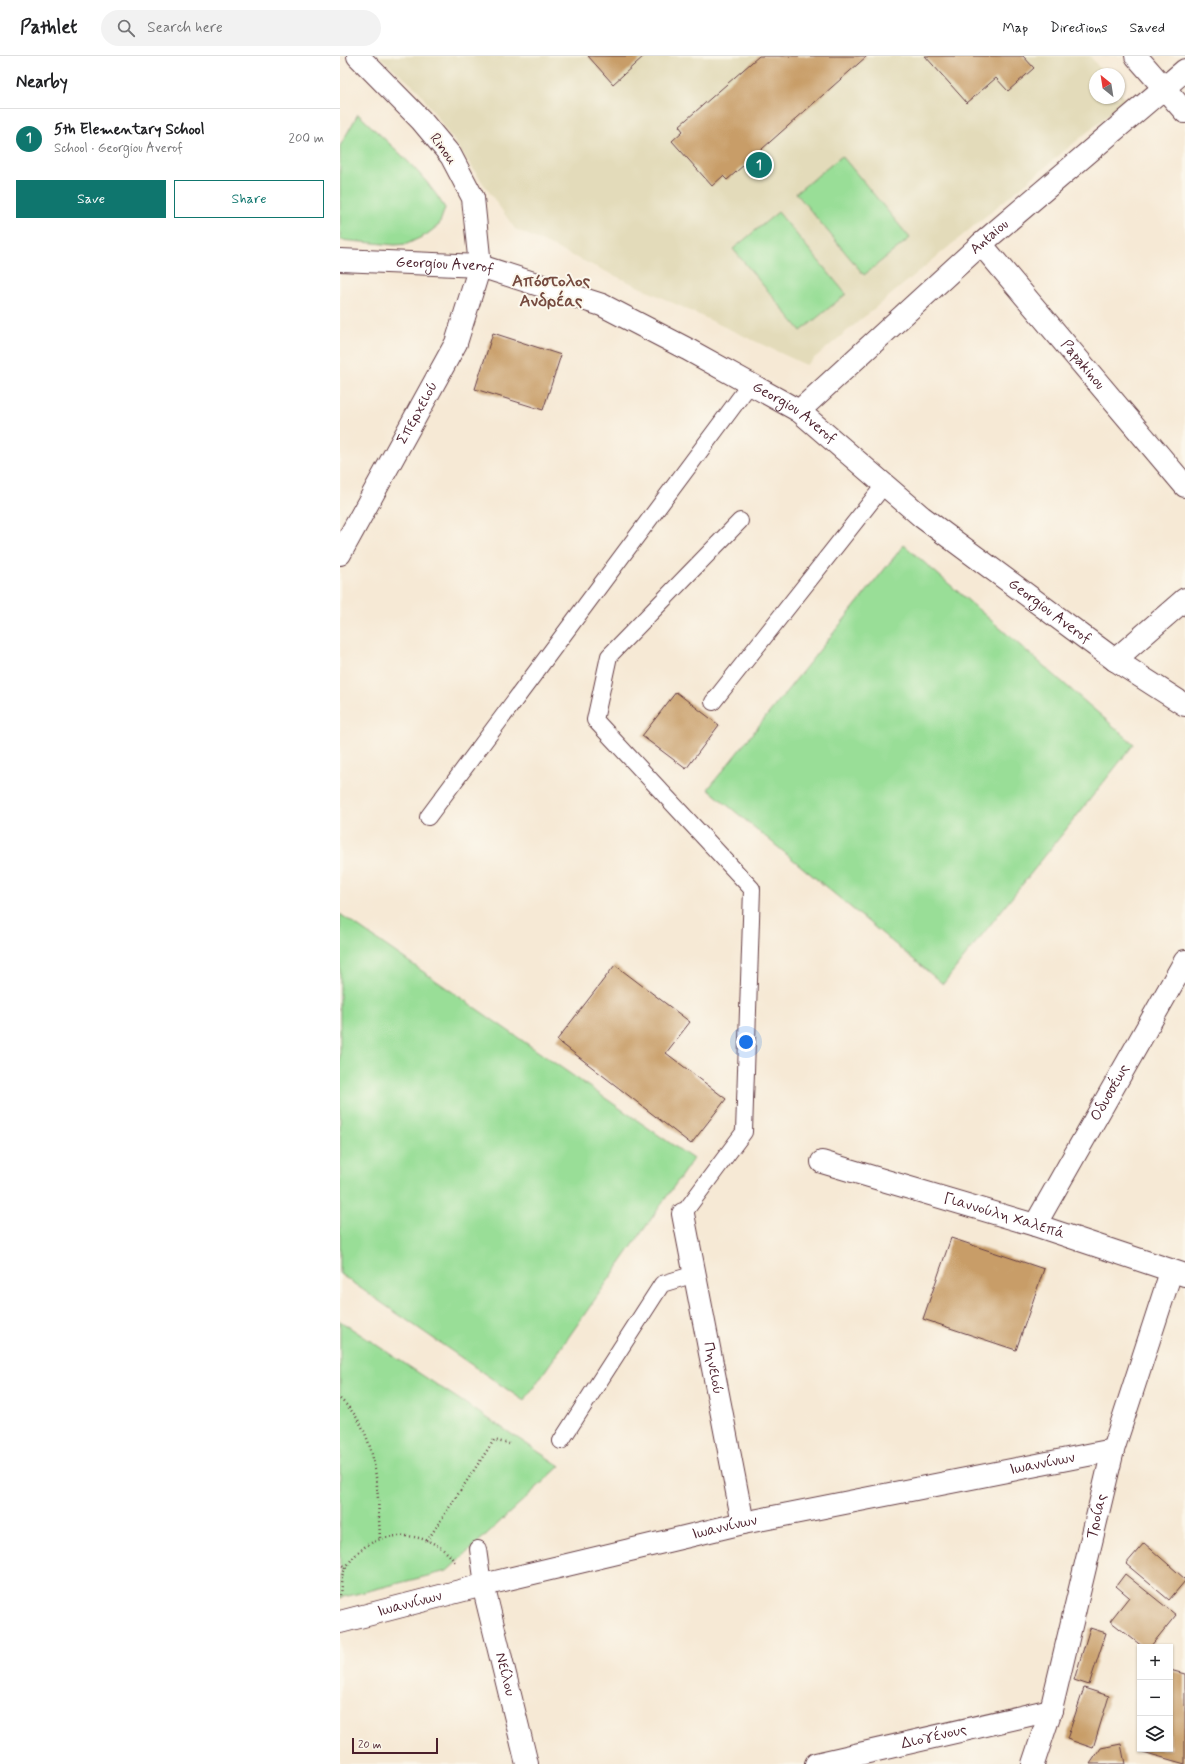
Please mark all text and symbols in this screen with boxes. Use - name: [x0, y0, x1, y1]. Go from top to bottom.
- search box: [101, 10, 381, 46]
- text: Pathlet: [20, 15, 77, 40]
- icon: search: [115, 17, 137, 39]
- text: Search here: [147, 18, 223, 38]
- text: Map: [1002, 19, 1028, 37]
- text: Directions: [1050, 19, 1108, 37]
- text: Saved: [1130, 19, 1165, 37]
- north arrow: [1089, 68, 1125, 104]
- text: Nearby: [16, 71, 68, 93]
- text: 5th Elementary School: [54, 120, 204, 140]
- street label: Rinou: [425, 129, 461, 169]
- text: 1: [26, 130, 32, 147]
- text: 200 m: [289, 130, 324, 147]
- text: School · Georgiou Averof: [54, 140, 183, 157]
- pin: 1: [746, 150, 772, 180]
- button: Save: [16, 180, 166, 218]
- button: Share: [174, 180, 324, 218]
- street label: Antaiou: [966, 215, 1013, 259]
- street label: Georgiou Averof: [395, 252, 496, 280]
- district label: Απόστολος Ανδρέας: [512, 270, 591, 312]
- street label: Papakinou: [1056, 336, 1110, 394]
- street label: Georgiou Averof: [749, 377, 841, 449]
- street label: Σπερχειού: [392, 378, 443, 448]
- street label: Georgiou Averof: [1004, 574, 1095, 649]
- your location: [736, 1032, 756, 1052]
- street label: Οδυσσέως: [1086, 1060, 1134, 1125]
- street label: Γιαννούλη Χαλεπά: [941, 1188, 1068, 1244]
- street label: Πηνειού: [698, 1340, 728, 1396]
- street label: Ιωαννίνων: [1008, 1448, 1077, 1480]
- street label: Τροίας: [1082, 1491, 1112, 1541]
- street label: Ιωαννίνων: [690, 1510, 759, 1545]
- street label: Ιωαννίνων: [375, 1586, 445, 1622]
- map controls: [1137, 1644, 1173, 1752]
- button: +: [1137, 1644, 1173, 1680]
- street label: Νείλου: [490, 1650, 520, 1698]
- button: −: [1137, 1680, 1173, 1716]
- button: layers: [1137, 1716, 1173, 1752]
- street label: Διογένους: [899, 1720, 969, 1754]
- scale bar: [352, 1736, 438, 1755]
- text: 20 m: [358, 1738, 381, 1752]

